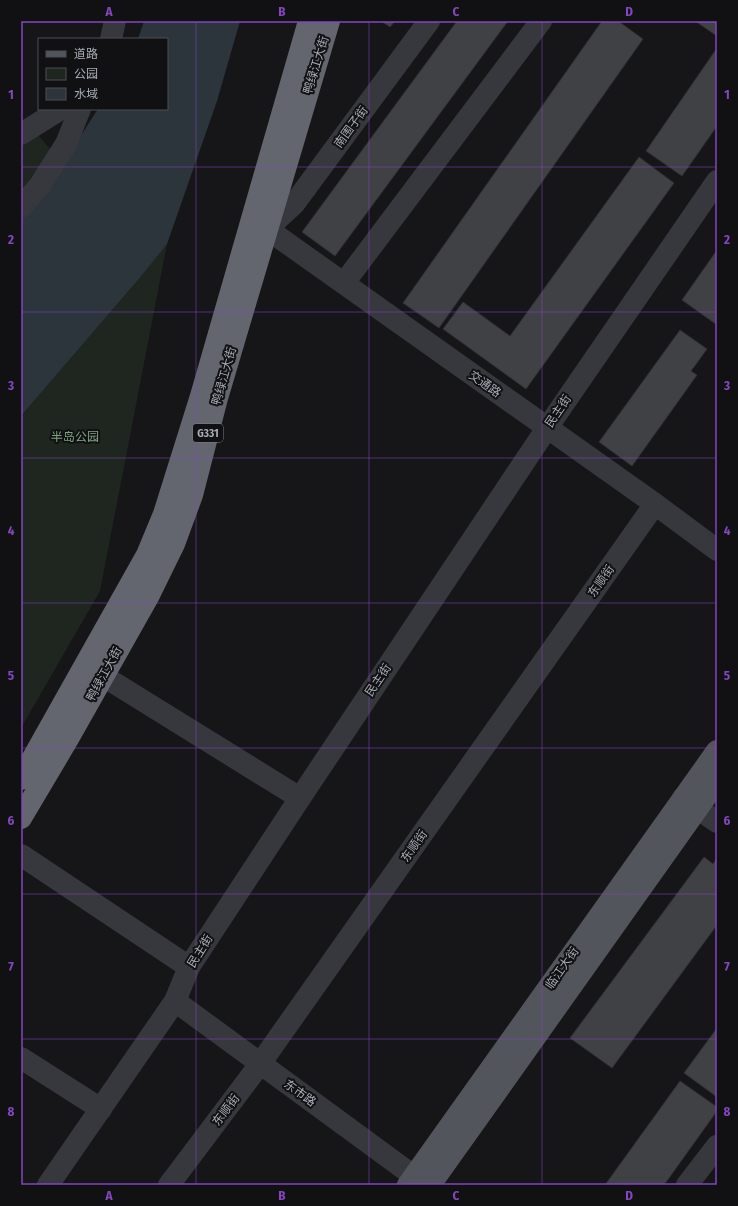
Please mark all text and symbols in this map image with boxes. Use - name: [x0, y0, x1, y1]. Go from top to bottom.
- text: A: [104, 4, 113, 19]
- text: B: [278, 4, 286, 19]
- text: C: [453, 4, 460, 19]
- text: D: [625, 4, 633, 19]
- street label: 鸭绿江大街: [301, 34, 331, 96]
- legend: [38, 38, 168, 110]
- text: 道路: [74, 47, 98, 61]
- text: 公园: [74, 67, 98, 81]
- text: 1: [8, 87, 14, 102]
- text: 水域: [74, 87, 98, 101]
- text: 1: [724, 87, 730, 102]
- street label: 南围子街: [331, 103, 371, 151]
- text: 2: [7, 232, 14, 247]
- text: 2: [723, 232, 730, 247]
- street label: 鸭绿江大街: [209, 345, 239, 407]
- street label: 交通路: [466, 368, 504, 400]
- text: 3: [7, 378, 14, 393]
- text: 3: [723, 378, 730, 393]
- street label: 民主街: [542, 392, 574, 430]
- road number: G331: [193, 424, 223, 442]
- park label: 半岛公园: [51, 430, 99, 444]
- text: 4: [8, 523, 15, 538]
- text: 4: [724, 523, 731, 538]
- street label: 东顺街: [585, 562, 617, 600]
- street label: 鸭绿江大街: [83, 644, 125, 704]
- street label: 民主街: [362, 661, 394, 699]
- text: 5: [8, 668, 14, 683]
- text: 5: [724, 668, 730, 683]
- text: 6: [8, 813, 15, 828]
- text: 6: [724, 813, 731, 828]
- street label: 东顺街: [398, 827, 430, 865]
- street label: 民主街: [185, 932, 215, 970]
- street label: 临江大街: [542, 944, 582, 992]
- text: 7: [8, 959, 14, 974]
- text: 7: [724, 959, 730, 974]
- street label: 东市路: [281, 1077, 319, 1109]
- street label: 东顺街: [210, 1091, 242, 1129]
- text: 8: [8, 1104, 15, 1119]
- text: 8: [724, 1104, 731, 1119]
- text: A: [104, 1188, 113, 1203]
- text: B: [278, 1188, 286, 1203]
- text: C: [453, 1188, 460, 1203]
- text: D: [625, 1188, 633, 1203]

